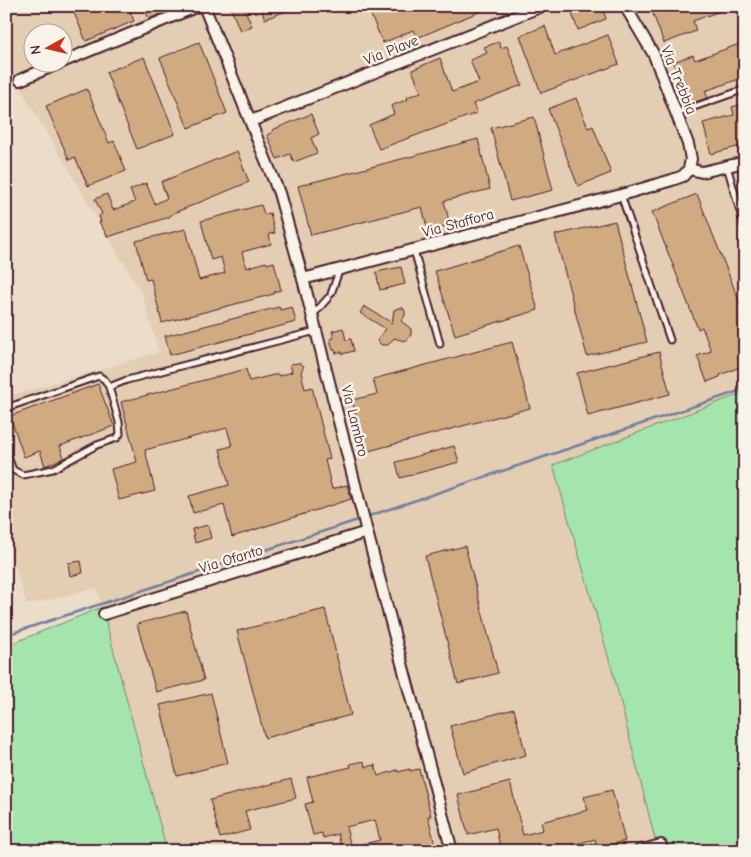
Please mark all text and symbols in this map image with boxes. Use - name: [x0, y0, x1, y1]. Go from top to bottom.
- north arrow: [22, 22, 72, 72]
- street label: Via Piave: [361, 31, 421, 69]
- street label: Via Trebbia: [657, 43, 701, 117]
- text: N: [27, 44, 45, 55]
- street label: Via Staffora: [420, 205, 496, 241]
- street label: Via Lambro: [337, 383, 373, 459]
- street label: Via Ofanto: [197, 541, 265, 577]

